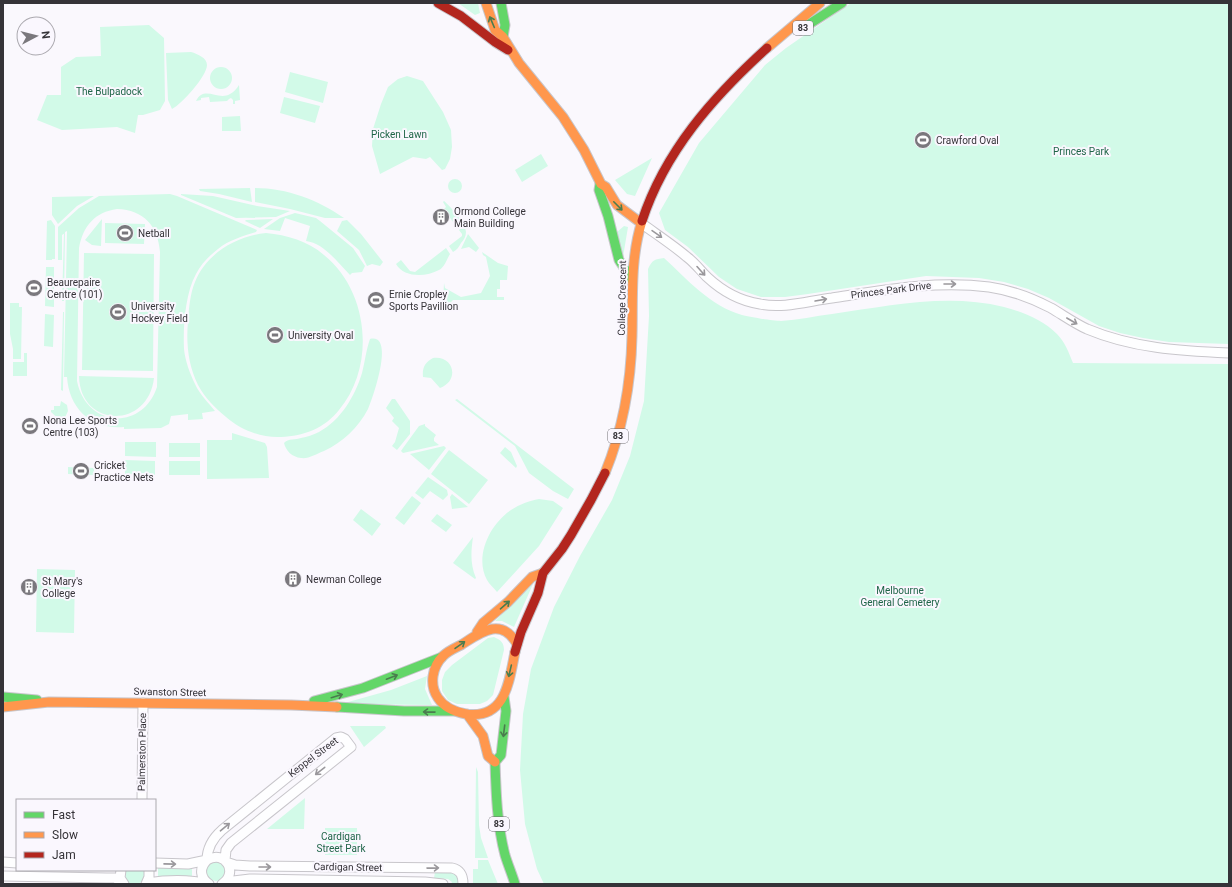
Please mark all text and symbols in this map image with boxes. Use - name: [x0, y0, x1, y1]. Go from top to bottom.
- north arrow: [16, 16, 56, 56]
- one-way arrow: [487, 16, 495, 28]
- road number: 83: [793, 21, 813, 35]
- text: N: [39, 30, 52, 40]
- park label: The Bulpadock: [76, 86, 143, 97]
- park label: Picken Lawn: [371, 129, 427, 140]
- sports icon: Crawford Oval: [913, 130, 933, 150]
- place label: Crawford Oval: [936, 135, 999, 146]
- park label: Princes Park: [1053, 146, 1110, 157]
- one-way arrow: [614, 201, 623, 211]
- place label: Ormond College Main Building: [454, 206, 526, 229]
- building icon: Ormond College Main Building: [431, 207, 451, 227]
- sports icon: Netball: [115, 223, 135, 243]
- place label: Netball: [138, 228, 170, 239]
- one-way arrow: [651, 230, 662, 238]
- street label: College Crescent: [616, 260, 628, 336]
- one-way arrow: [697, 265, 706, 276]
- place label: Beaurepaire Centre (101): [47, 277, 102, 301]
- sports icon: Beaurepaire Centre (101): [24, 278, 44, 298]
- street label: Princes Park Drive: [850, 280, 932, 300]
- one-way arrow: [943, 280, 956, 288]
- place label: Ernie Cropley Sports Pavillion: [389, 289, 458, 312]
- sports icon: Ernie Cropley Sports Pavillion: [366, 290, 386, 310]
- one-way arrow: [814, 295, 827, 303]
- place label: University Hockey Field: [131, 301, 188, 324]
- sports icon: University Hockey Field: [108, 302, 128, 322]
- one-way arrow: [1066, 317, 1078, 325]
- sports icon: University Oval: [265, 325, 285, 345]
- place label: University Oval: [288, 330, 354, 341]
- place label: Nona Lee Sports Centre (103): [43, 415, 117, 439]
- sports icon: Nona Lee Sports Centre (103): [20, 416, 40, 436]
- road number: 83: [608, 429, 628, 443]
- place label: Cricket Practice Nets: [94, 460, 154, 483]
- sports icon: Cricket Practice Nets: [71, 461, 91, 481]
- building icon: Newman College: [283, 569, 303, 589]
- place label: Newman College: [306, 574, 381, 585]
- place label: St Mary's College: [42, 576, 83, 599]
- building icon: St Mary's College: [19, 577, 39, 597]
- park label: Melbourne General Cemetery: [860, 585, 940, 608]
- one-way arrow: [499, 601, 509, 610]
- one-way arrow: [454, 641, 465, 649]
- one-way arrow: [506, 664, 514, 677]
- one-way arrow: [386, 673, 398, 681]
- street label: Swanston Street: [133, 686, 207, 698]
- one-way arrow: [331, 692, 344, 699]
- one-way arrow: [423, 708, 436, 716]
- street label: Palmerston Place: [136, 713, 148, 791]
- one-way arrow: [500, 724, 508, 737]
- street label: Keppel Street: [286, 735, 340, 779]
- one-way arrow: [315, 767, 326, 776]
- legend: [16, 799, 156, 871]
- text: Fast: [52, 808, 75, 822]
- road number: 83: [489, 817, 509, 831]
- one-way arrow: [220, 823, 231, 832]
- text: Slow: [52, 828, 78, 842]
- park label: Cardigan Street Park: [316, 831, 366, 854]
- text: Jam: [52, 848, 76, 862]
- one-way arrow: [163, 860, 176, 868]
- street label: Cardigan Street: [314, 861, 382, 873]
- one-way arrow: [258, 863, 271, 871]
- one-way arrow: [426, 865, 439, 872]

